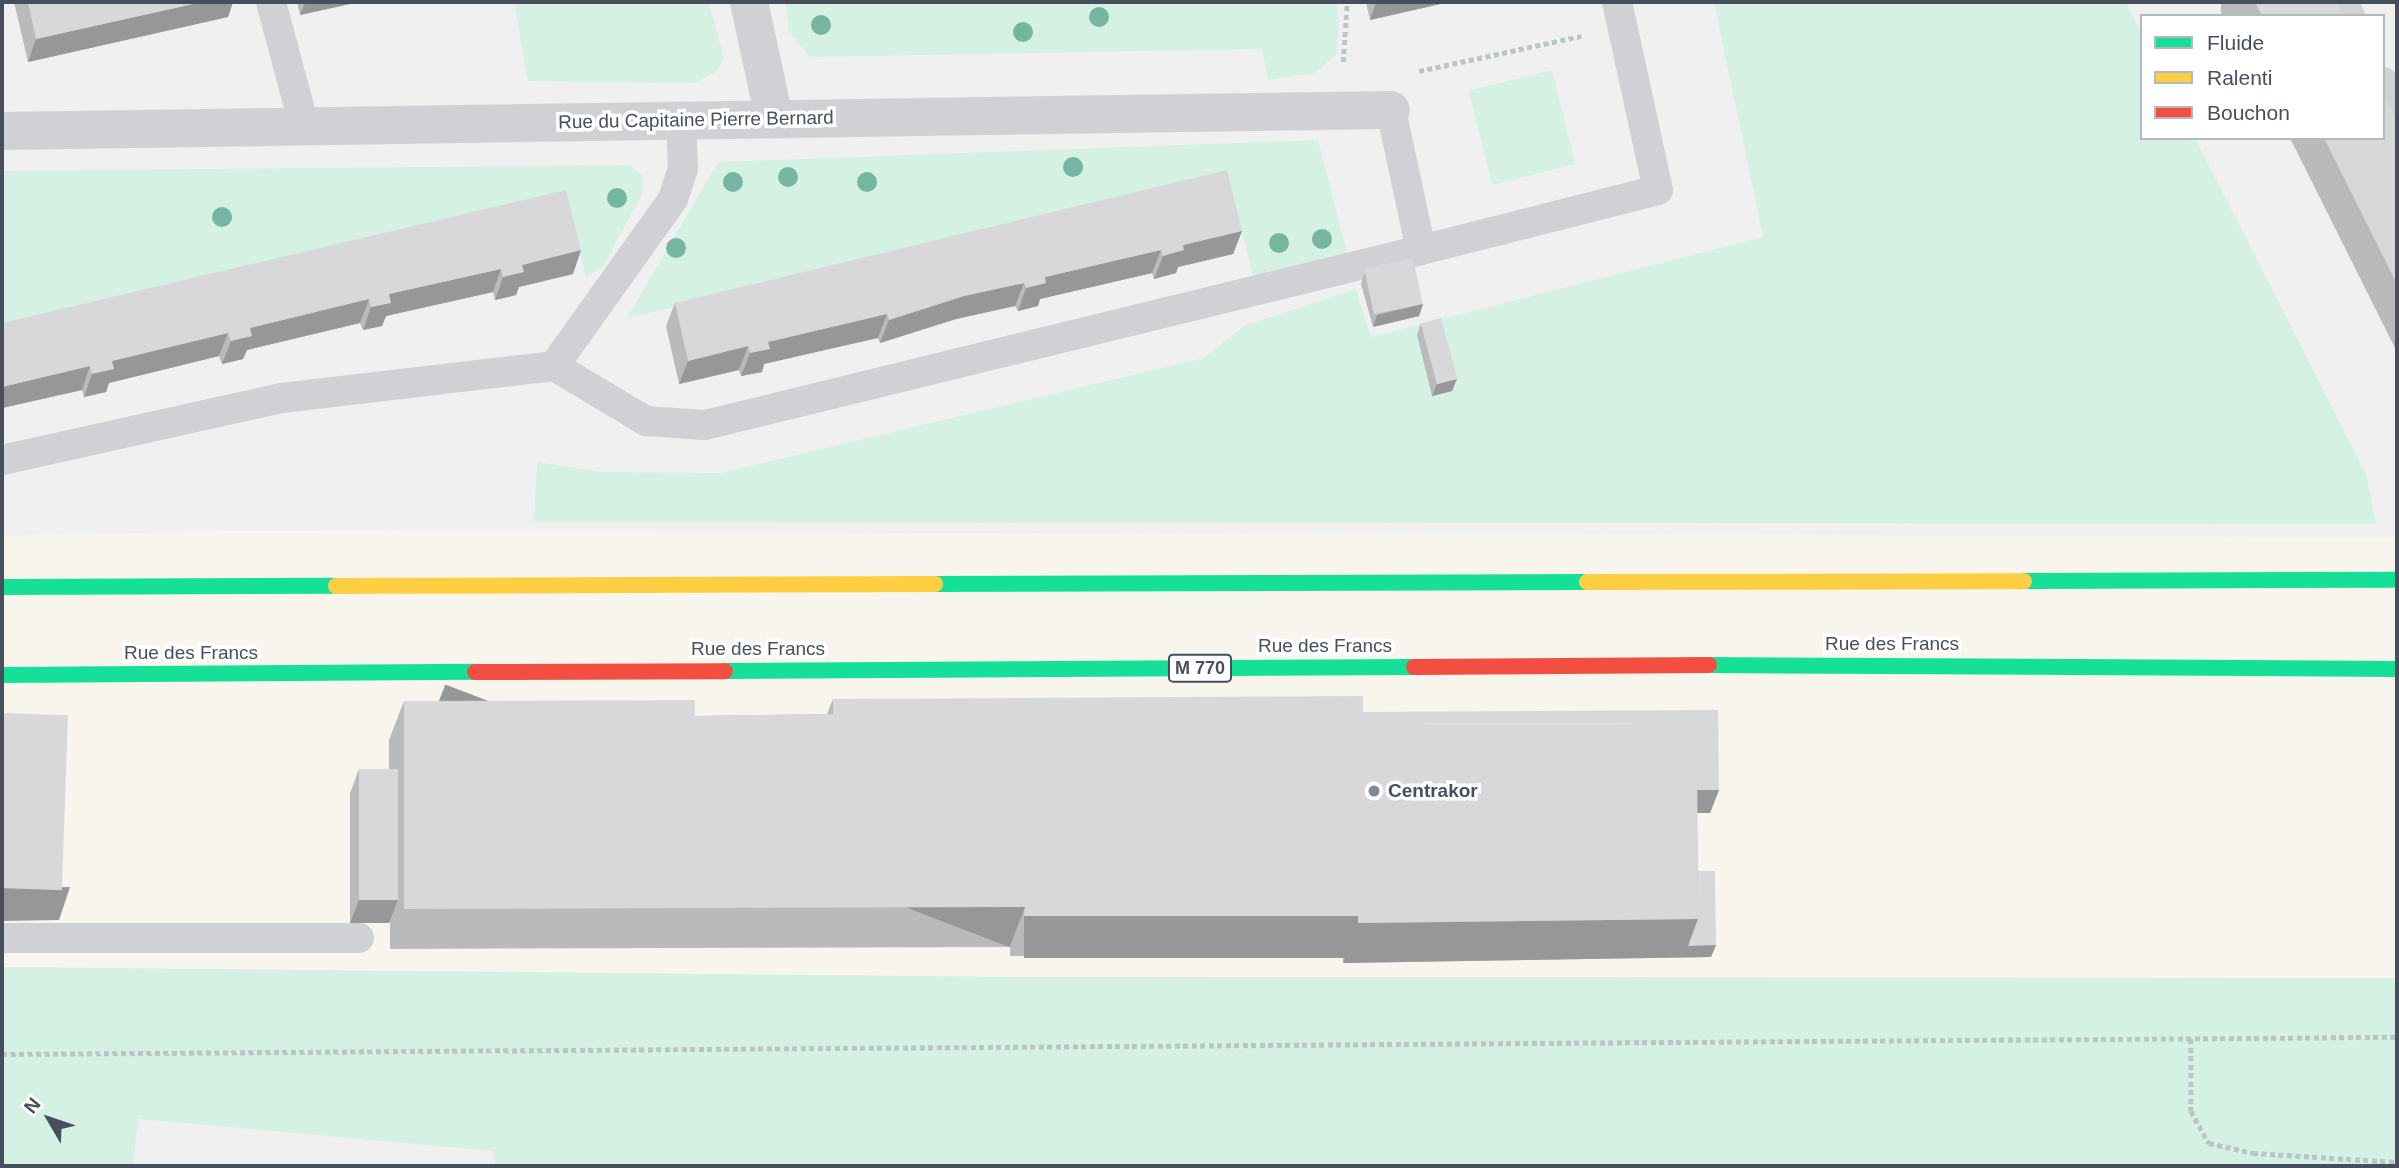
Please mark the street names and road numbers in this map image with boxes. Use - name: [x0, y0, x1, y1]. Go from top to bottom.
- street label: Rue du Capitaine Pierre Bernard: [558, 106, 834, 134]
- street label: Rue des Francs: [1825, 633, 1959, 655]
- street label: Rue des Francs: [1258, 635, 1392, 657]
- street label: Rue des Francs: [691, 638, 825, 660]
- street label: Rue des Francs: [124, 642, 258, 664]
- road number: M 770: [1167, 654, 1233, 682]

